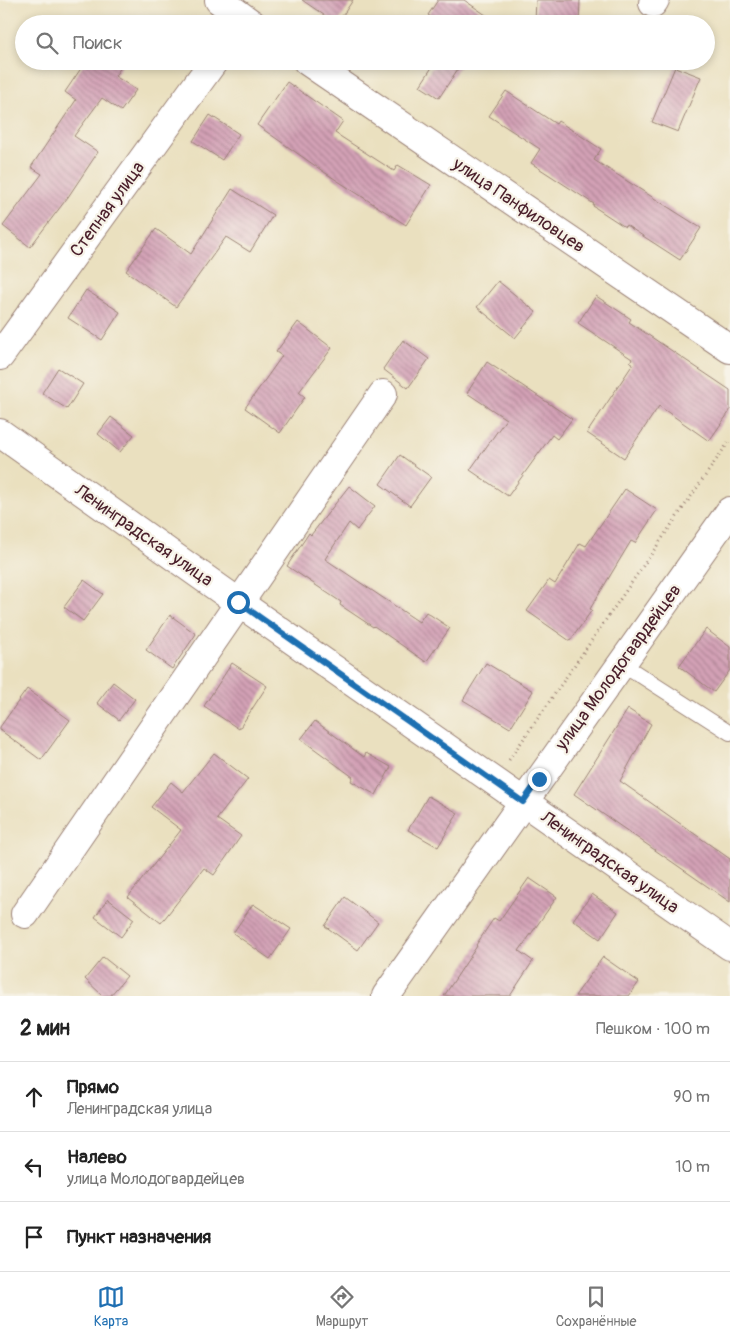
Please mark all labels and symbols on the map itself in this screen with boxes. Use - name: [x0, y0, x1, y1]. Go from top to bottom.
- street label: улица Панфиловцев: [447, 152, 589, 258]
- street label: Степная улица: [65, 157, 150, 262]
- street label: Ленинградская улица: [69, 479, 217, 592]
- street label: улица Молодогвардейцев: [550, 580, 687, 756]
- route start: [227, 591, 250, 614]
- route end: [528, 768, 551, 791]
- street label: Ленинградская улица: [535, 806, 683, 919]

